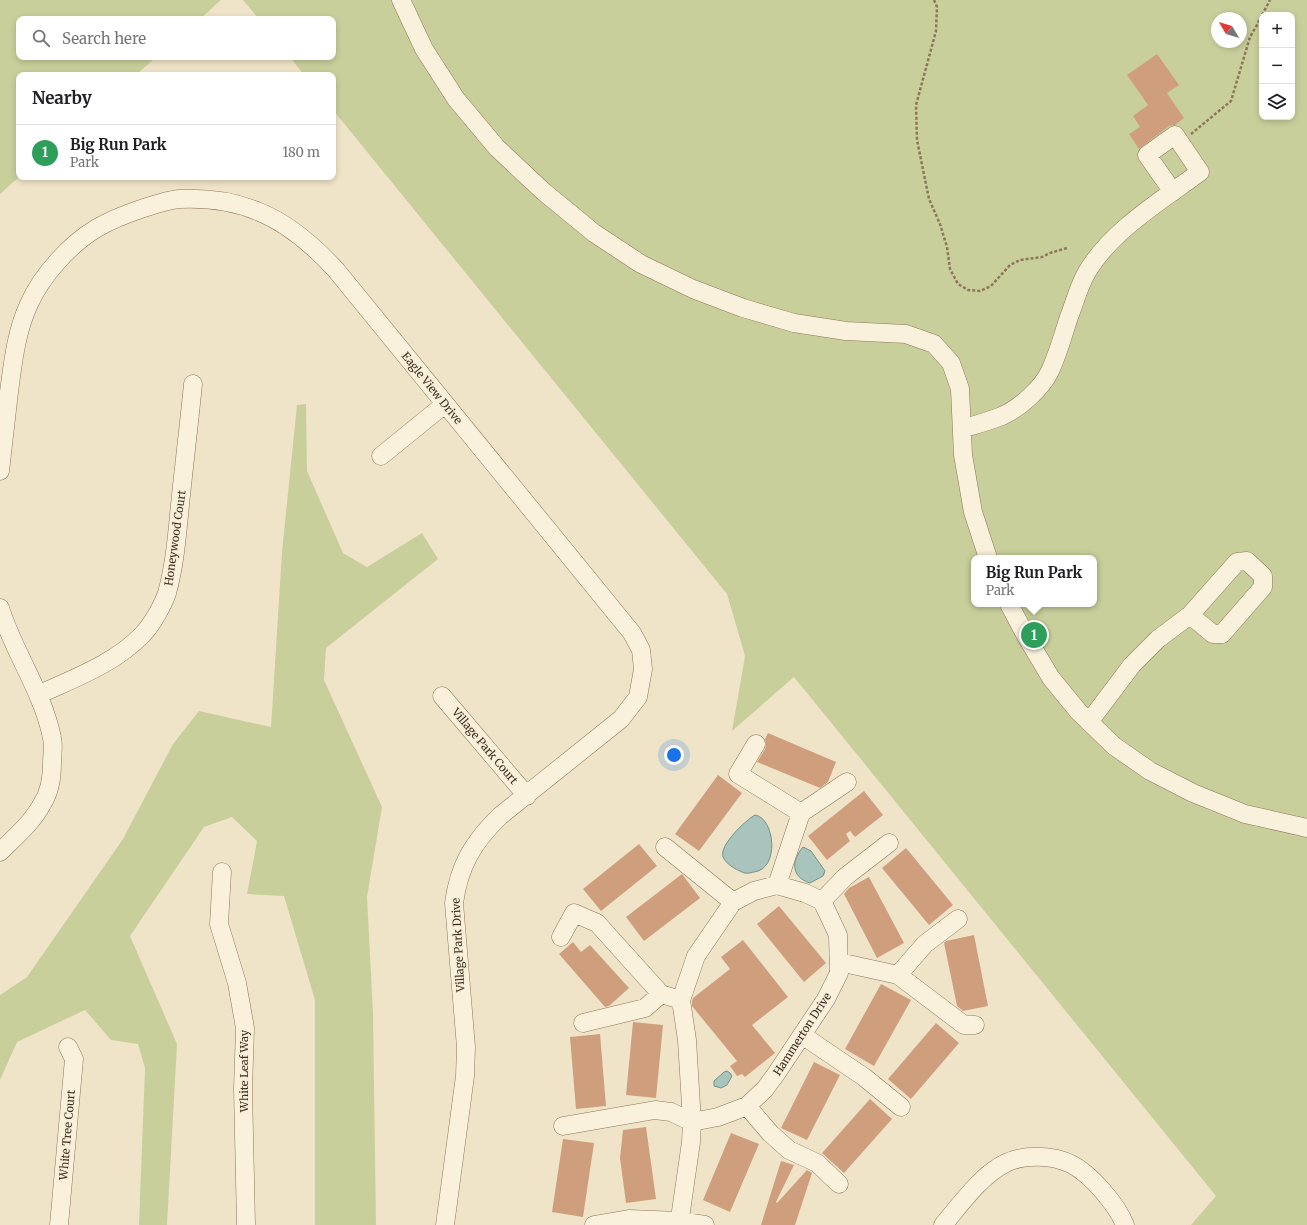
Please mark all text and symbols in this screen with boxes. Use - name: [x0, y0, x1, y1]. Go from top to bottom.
- north arrow: [1211, 12, 1247, 48]
- map controls: [1259, 12, 1295, 120]
- button: +: [1259, 12, 1295, 48]
- search box: [16, 16, 336, 60]
- icon: search: [30, 27, 52, 49]
- text: Search here: [62, 29, 146, 48]
- button: −: [1259, 48, 1295, 84]
- button: layers: [1259, 84, 1295, 120]
- text: Nearby: [32, 87, 92, 109]
- text: Big Run Park: [70, 135, 167, 154]
- text: 1: [42, 144, 48, 161]
- text: 180 m: [282, 144, 320, 161]
- text: Park: [70, 154, 99, 171]
- street label: Eagle View Drive: [399, 349, 466, 427]
- street label: Honeywood Court: [161, 489, 189, 587]
- popup: [971, 555, 1097, 607]
- text: Big Run Park: [986, 563, 1082, 582]
- text: Park: [986, 582, 1015, 599]
- pin: 1: [1021, 620, 1047, 650]
- street label: Village Park Court: [448, 704, 521, 787]
- your location: [664, 745, 684, 765]
- street label: Village Park Drive: [449, 897, 468, 993]
- street label: Hammerton Drive: [770, 990, 834, 1078]
- street label: White Leaf Way: [237, 1029, 251, 1113]
- street label: White Tree Court: [56, 1089, 78, 1182]

